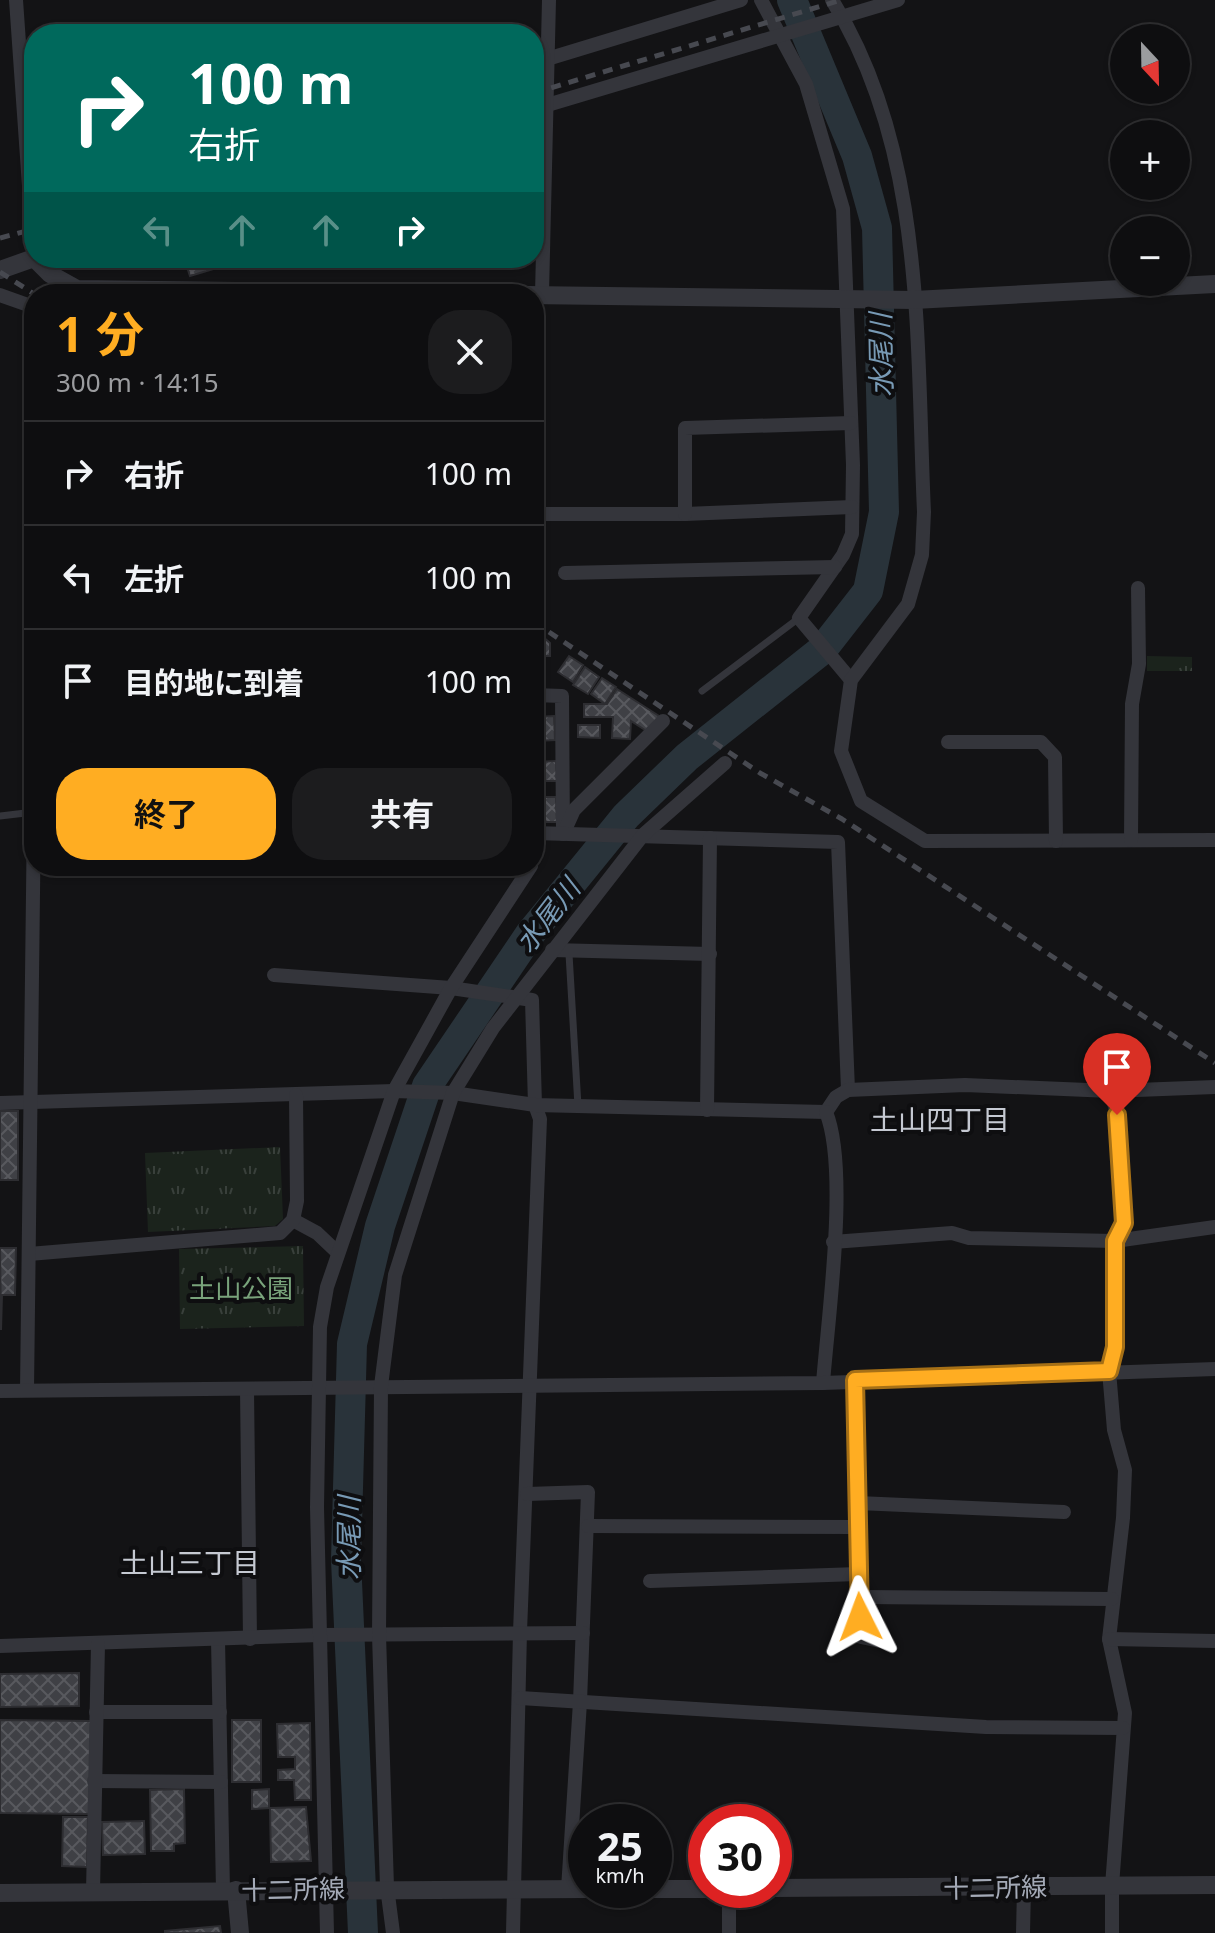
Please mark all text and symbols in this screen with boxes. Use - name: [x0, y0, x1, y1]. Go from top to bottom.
- north arrow: [1110, 24, 1190, 104]
- map controls: [1110, 24, 1190, 296]
- text: 100 m: [188, 44, 353, 120]
- icon: right: [56, 56, 160, 160]
- text: 右折: [188, 120, 260, 169]
- button: +: [1110, 120, 1190, 200]
- icon: left: [136, 208, 180, 252]
- icon: ahead: [220, 208, 264, 252]
- icon: ahead: [304, 208, 348, 252]
- icon: right: [388, 208, 432, 252]
- button: −: [1110, 216, 1190, 296]
- text: 1 分: [56, 301, 144, 366]
- button: close: [428, 310, 512, 394]
- water label: 水尾川: [860, 310, 900, 397]
- text: 300 m · 14:15: [56, 364, 219, 400]
- icon: right: [56, 451, 100, 495]
- text: 100 m: [425, 453, 512, 494]
- text: 右折: [124, 454, 184, 495]
- icon: left: [56, 555, 100, 599]
- text: 100 m: [425, 557, 512, 598]
- text: 左折: [124, 558, 184, 599]
- icon: arrive: [56, 659, 100, 703]
- text: 100 m: [425, 661, 512, 702]
- text: 目的地に到着: [124, 662, 304, 703]
- button: 終了: [56, 768, 276, 860]
- button: 共有: [292, 768, 512, 860]
- water label: 水尾川: [506, 868, 590, 960]
- pin: [1083, 1033, 1151, 1115]
- icon: arrive: [1095, 1045, 1139, 1089]
- district label: 土山四丁目: [870, 1100, 1010, 1138]
- park label: 土山公園: [189, 1270, 293, 1306]
- water label: 水尾川: [329, 1493, 367, 1580]
- district label: 土山三丁目: [120, 1543, 260, 1581]
- position arrow: [818, 1575, 902, 1659]
- speed limit sign: 30: [688, 1804, 792, 1908]
- text: 25: [597, 1818, 643, 1873]
- text: km/h: [595, 1862, 645, 1889]
- street label: 十二所線: [943, 1868, 1047, 1906]
- street label: 十二所線: [241, 1870, 345, 1908]

